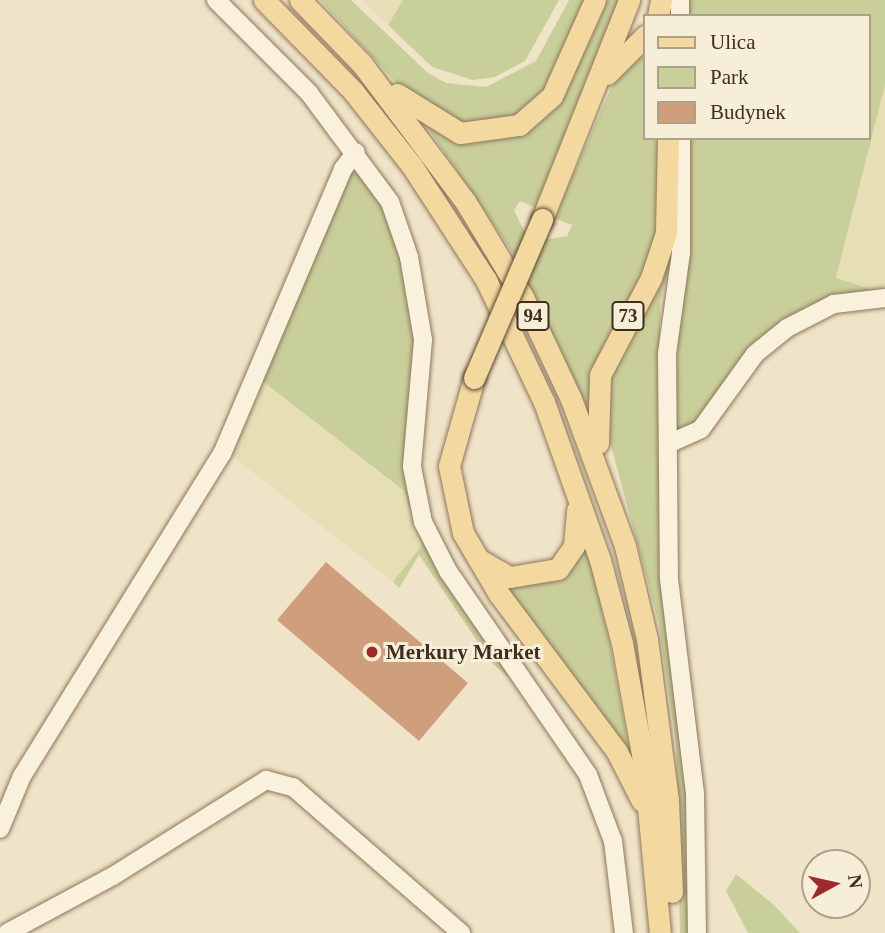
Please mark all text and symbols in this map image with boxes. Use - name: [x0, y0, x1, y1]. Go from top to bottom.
- legend: [644, 14, 871, 140]
- text: Ulica: [710, 30, 755, 54]
- text: Park: [710, 65, 749, 89]
- text: Budynek: [710, 100, 786, 124]
- road number: 94: [516, 300, 550, 332]
- road number: 73: [610, 300, 646, 332]
- place label: Merkury Market: [386, 639, 541, 665]
- marker: Merkury Market: [364, 644, 380, 660]
- north arrow: [801, 849, 871, 919]
- text: N: [844, 873, 867, 890]

